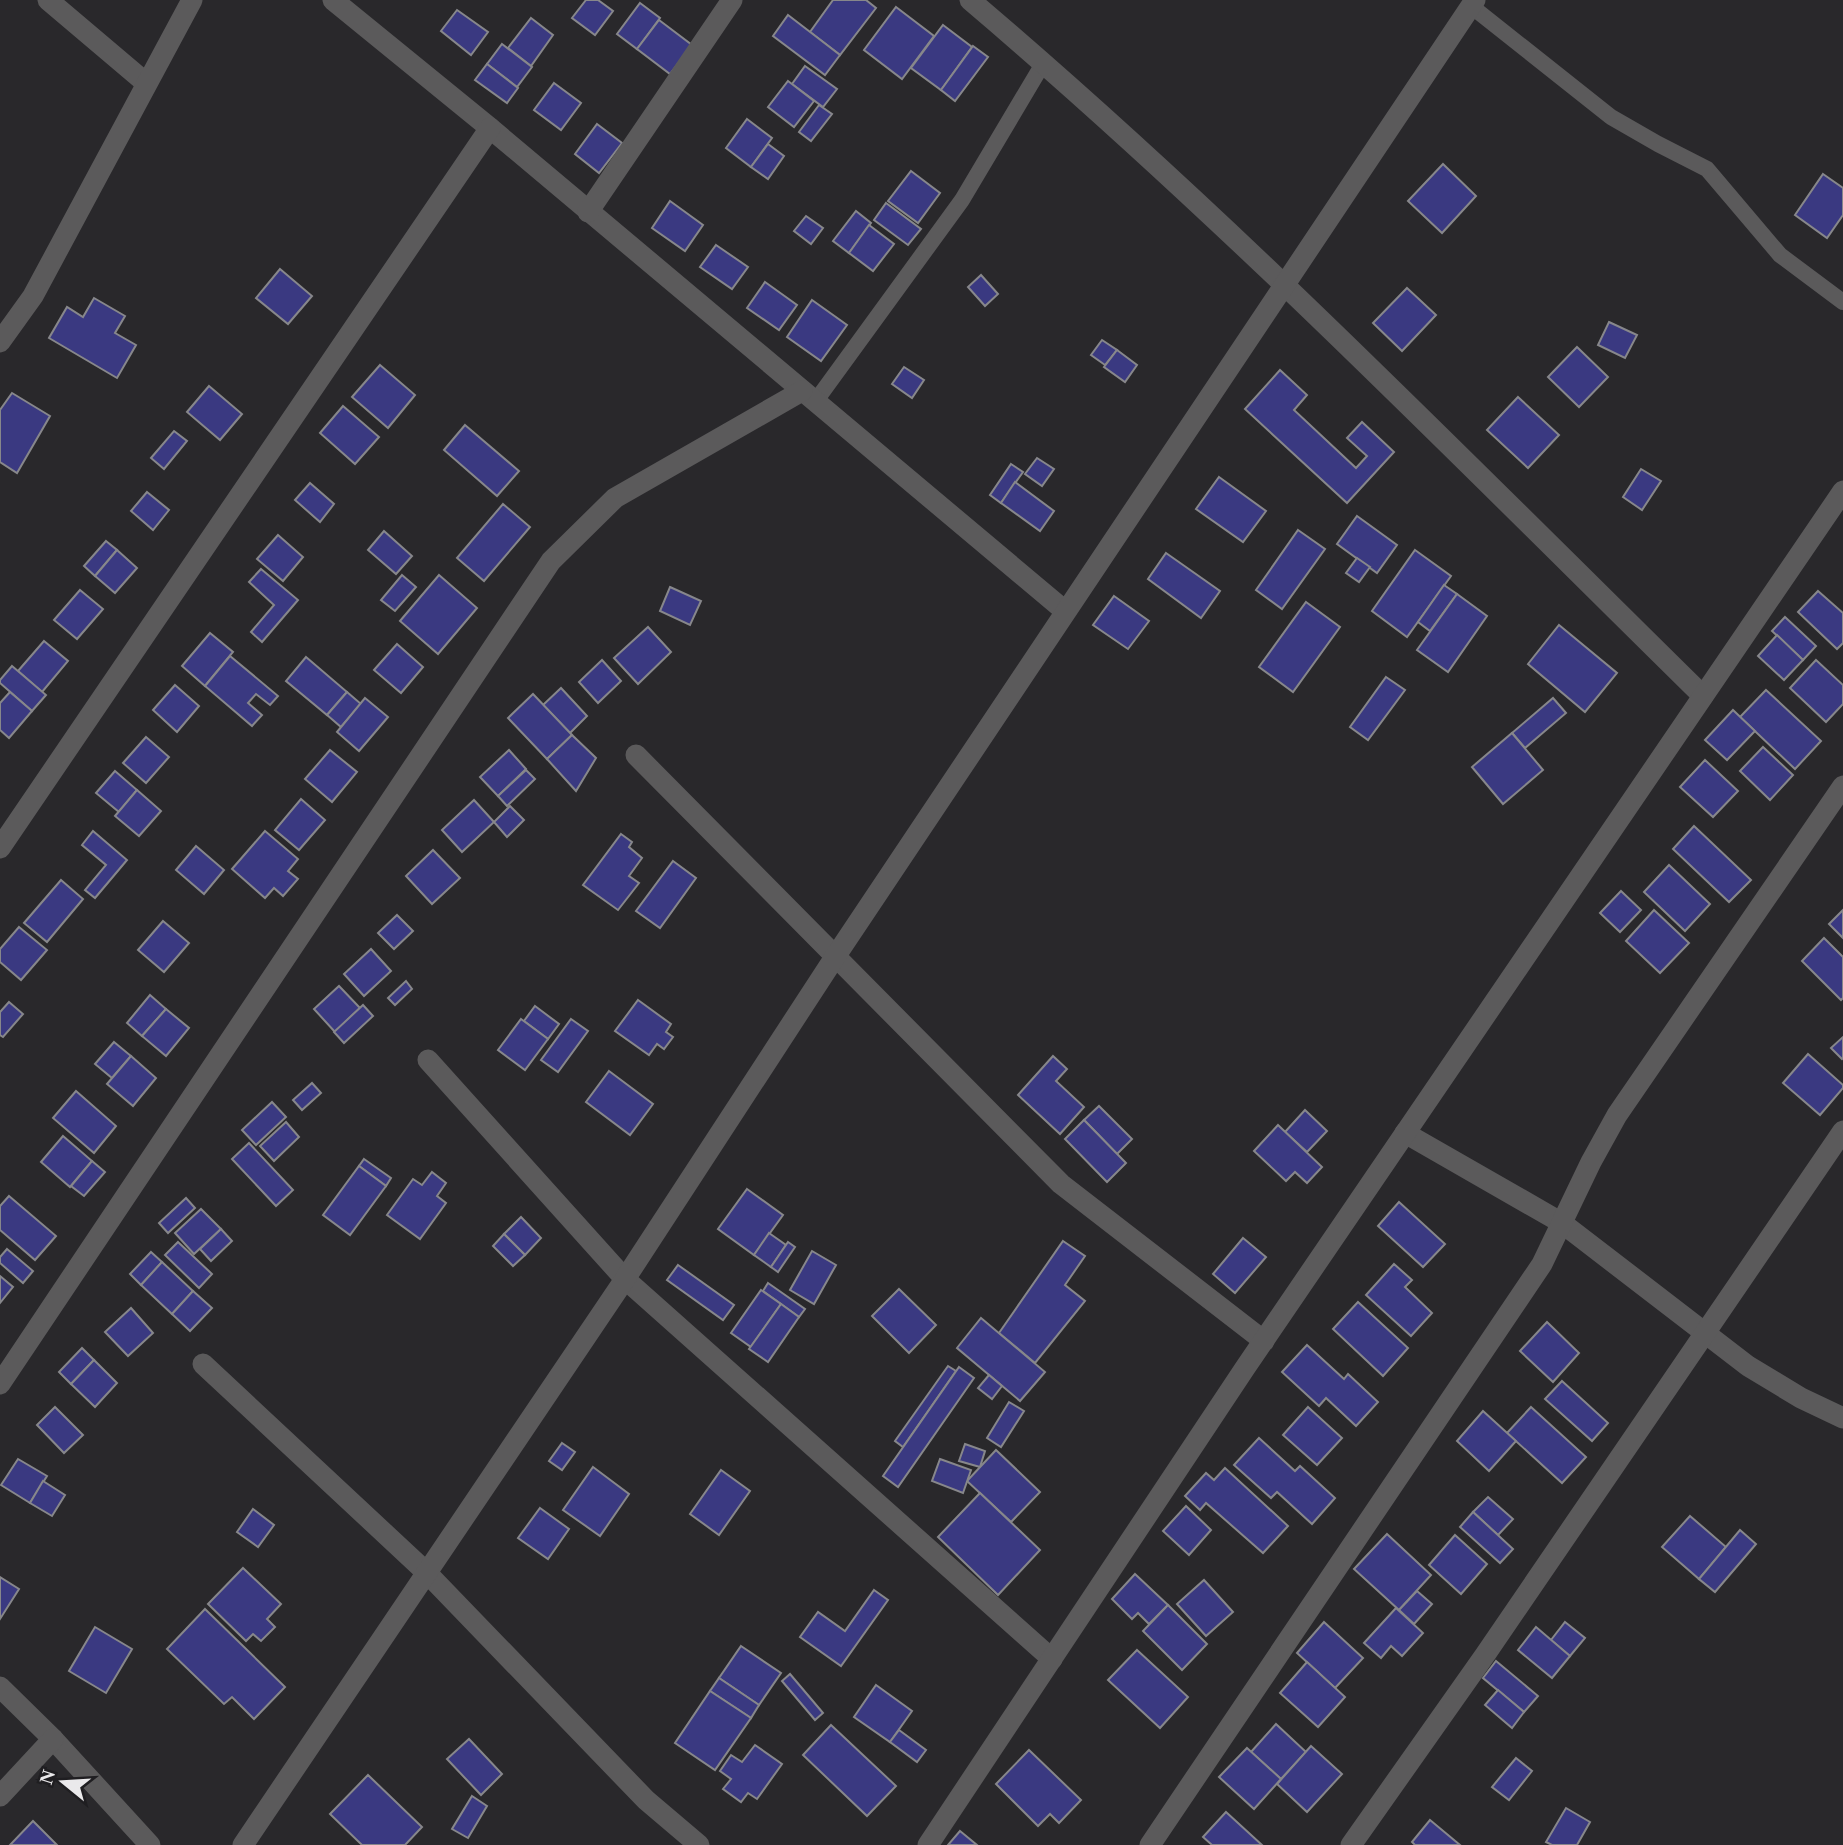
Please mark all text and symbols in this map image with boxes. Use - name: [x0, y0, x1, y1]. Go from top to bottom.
- north arrow: [28, 1747, 98, 1817]
- text: N: [35, 1767, 59, 1787]

